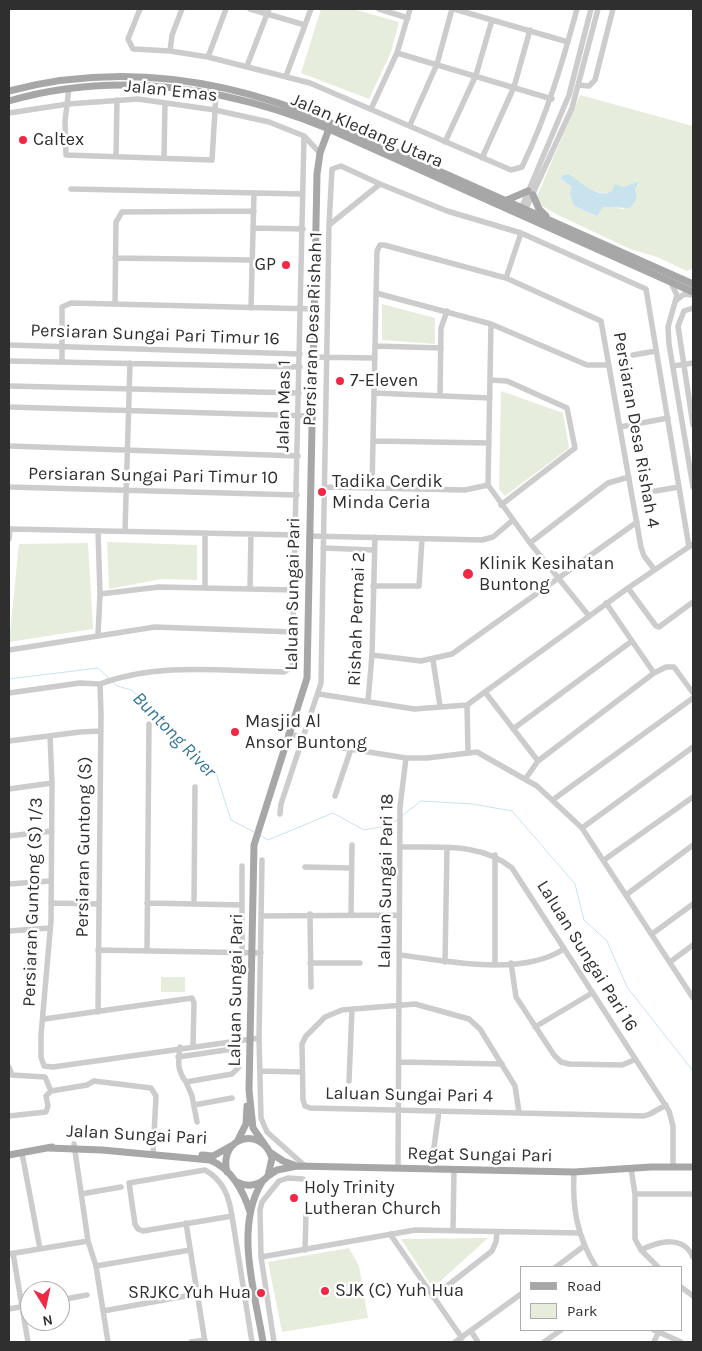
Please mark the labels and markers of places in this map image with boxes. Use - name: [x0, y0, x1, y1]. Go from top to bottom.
- place label: Caltex: [33, 129, 84, 151]
- marker: Caltex: [17, 134, 29, 146]
- place label: GP: [254, 254, 276, 276]
- marker: GP: [280, 259, 292, 271]
- place label: 7-Eleven: [350, 370, 418, 392]
- marker: 7-Eleven: [334, 375, 346, 387]
- place label: Tadika Cerdik Minda Ceria: [332, 471, 443, 514]
- marker: Tadika Cerdik Minda Ceria: [316, 486, 328, 498]
- place label: Klinik Kesihatan Buntong: [479, 553, 614, 596]
- marker: Klinik Kesihatan Buntong: [461, 567, 475, 581]
- place label: Masjid Al Ansor Buntong: [245, 711, 367, 754]
- marker: Masjid Al Ansor Buntong: [229, 726, 241, 738]
- place label: Holy Trinity Lutheran Church: [304, 1177, 441, 1220]
- marker: Holy Trinity Lutheran Church: [288, 1192, 300, 1204]
- place label: SJK (C) Yuh Hua: [335, 1280, 464, 1302]
- place label: SRJKC Yuh Hua: [128, 1282, 251, 1304]
- marker: SJK (C) Yuh Hua: [319, 1285, 331, 1297]
- marker: SRJKC Yuh Hua: [255, 1287, 267, 1299]

